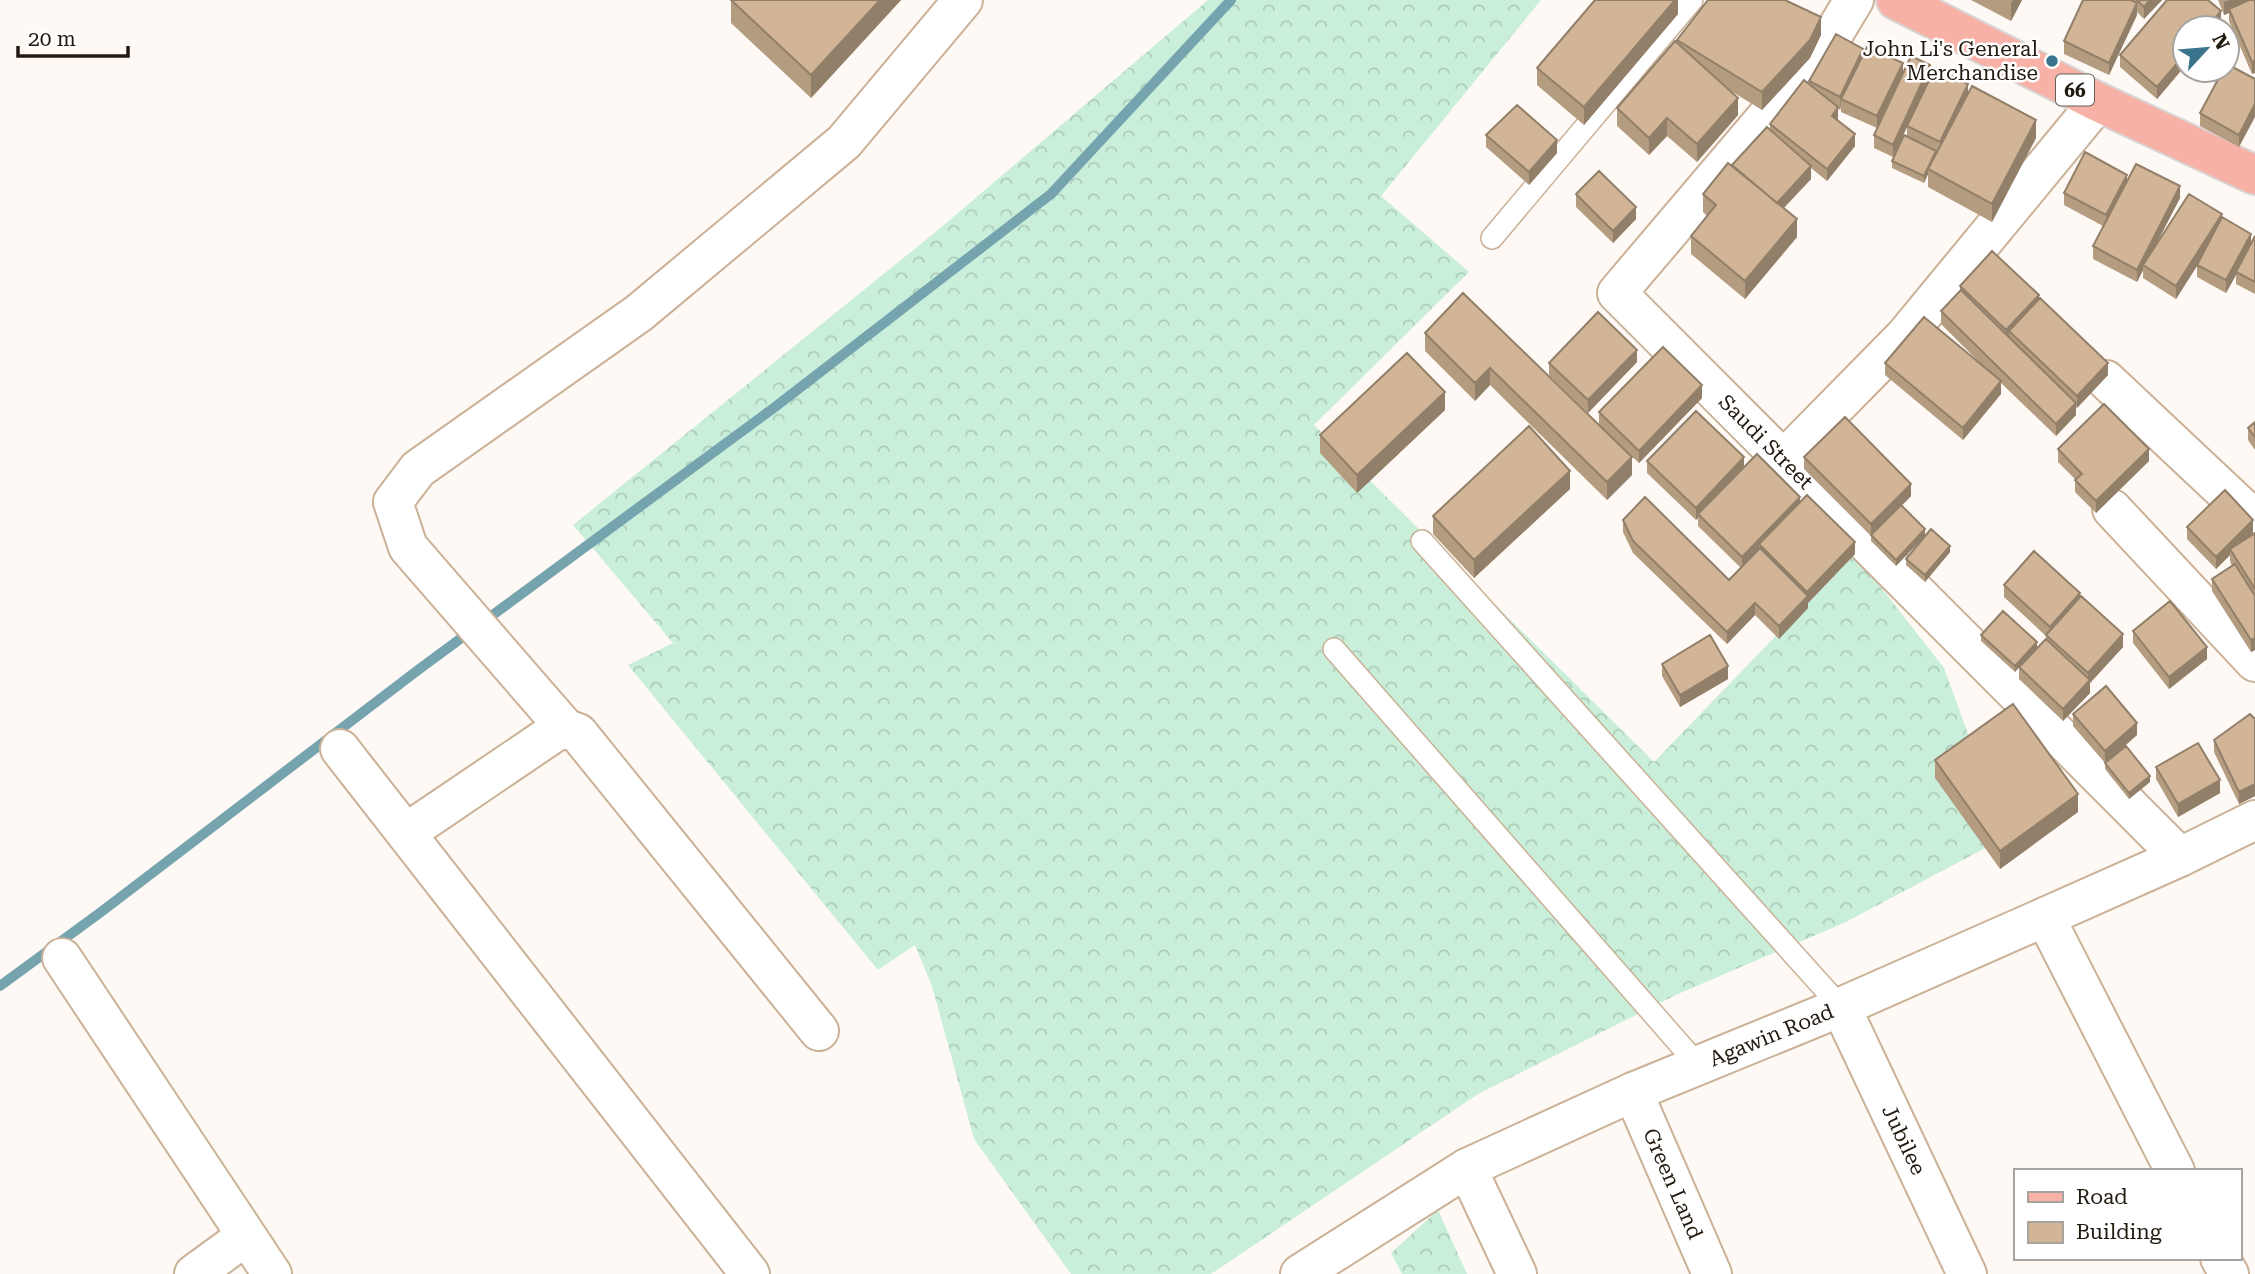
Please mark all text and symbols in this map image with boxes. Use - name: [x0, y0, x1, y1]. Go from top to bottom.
- scale bar: [18, 14, 128, 58]
- north arrow: [2171, 14, 2241, 84]
- text: 20 m: [28, 27, 76, 51]
- text: N: [2207, 30, 2235, 54]
- place label: John Li's General Merchandise: [1863, 37, 2039, 85]
- marker: John Li's General Merchandise: [2044, 53, 2060, 69]
- road number: 66: [2056, 74, 2094, 106]
- street label: Saudi Street: [1714, 390, 1818, 494]
- street label: Agawin Road: [1706, 999, 1838, 1071]
- street label: Jubilee: [1877, 1101, 1931, 1179]
- street label: Green Land: [1638, 1125, 1708, 1243]
- legend: [2014, 1169, 2241, 1260]
- text: Road: [2076, 1185, 2128, 1209]
- text: Building: [2076, 1220, 2162, 1244]

